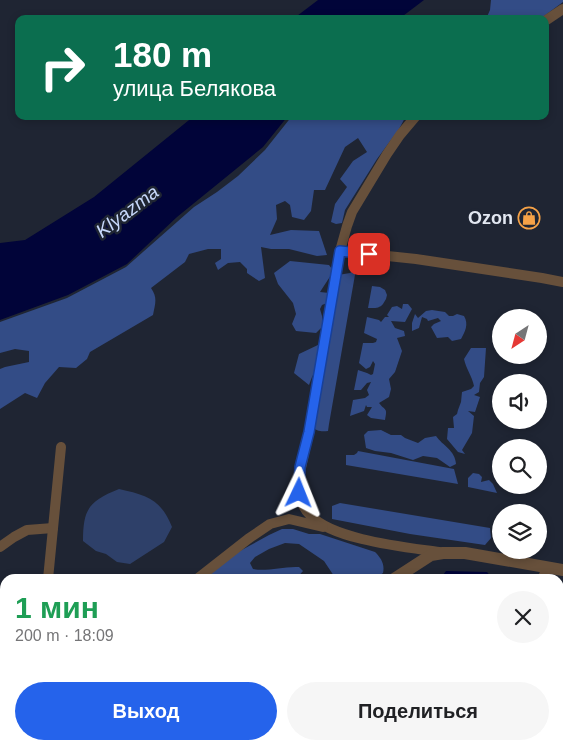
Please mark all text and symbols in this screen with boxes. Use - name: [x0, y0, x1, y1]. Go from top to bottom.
- icon: right: [30, 35, 95, 100]
- text: 180 m: [113, 35, 212, 74]
- text: улица Белякова: [113, 76, 276, 101]
- water label: Klyazma: [92, 181, 163, 242]
- shop icon: Ozon: [517, 206, 541, 230]
- place label: Ozon: [468, 208, 513, 228]
- pin: [348, 233, 390, 275]
- icon: arrive: [355, 240, 383, 268]
- north arrow: [492, 309, 548, 364]
- map controls: [492, 309, 547, 559]
- button: sound: [492, 374, 547, 429]
- button: search: [492, 439, 547, 494]
- position arrow: [272, 466, 324, 518]
- button: layers: [492, 504, 547, 559]
- text: 1 мин: [15, 591, 99, 624]
- button: close: [497, 591, 549, 643]
- text: 200 m · 18:09: [15, 627, 114, 644]
- button: Выход: [15, 682, 277, 740]
- button: Поделиться: [287, 682, 549, 740]

